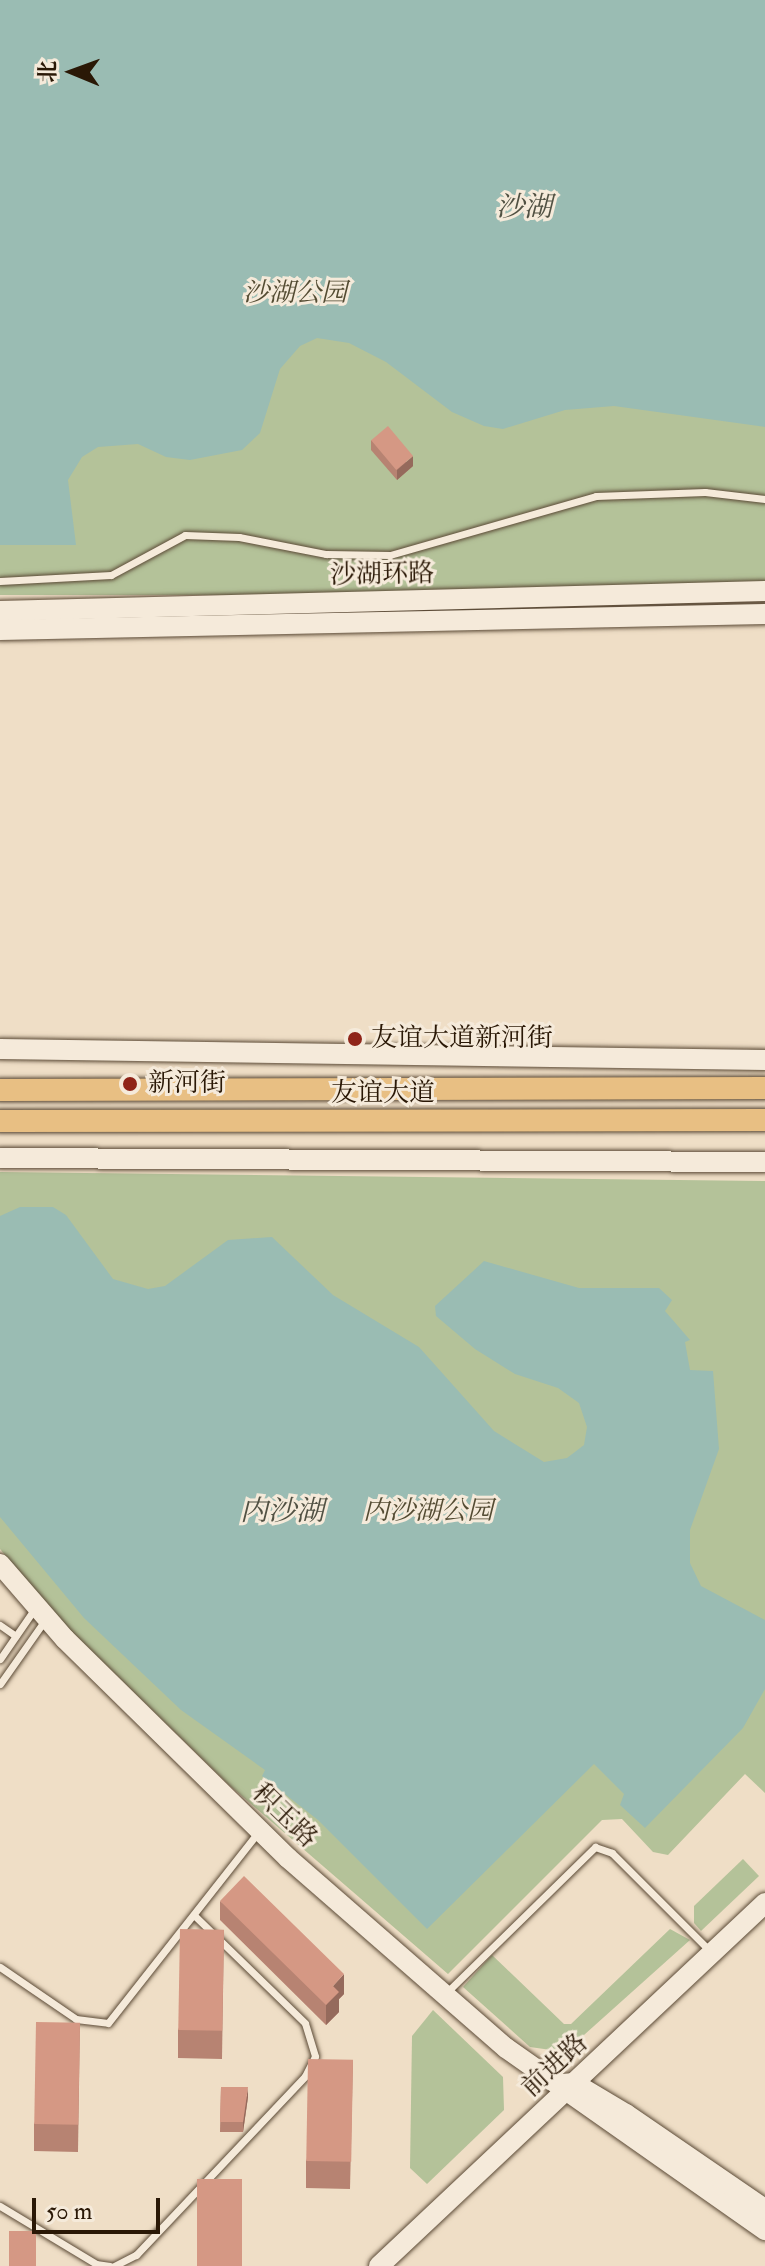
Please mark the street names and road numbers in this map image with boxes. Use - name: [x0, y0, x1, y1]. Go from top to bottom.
- street label: 沙湖环路: [330, 558, 434, 592]
- street label: 友谊大道: [331, 1078, 435, 1110]
- street label: 积玉路: [245, 1778, 323, 1854]
- street label: 前进路: [516, 2028, 594, 2104]

